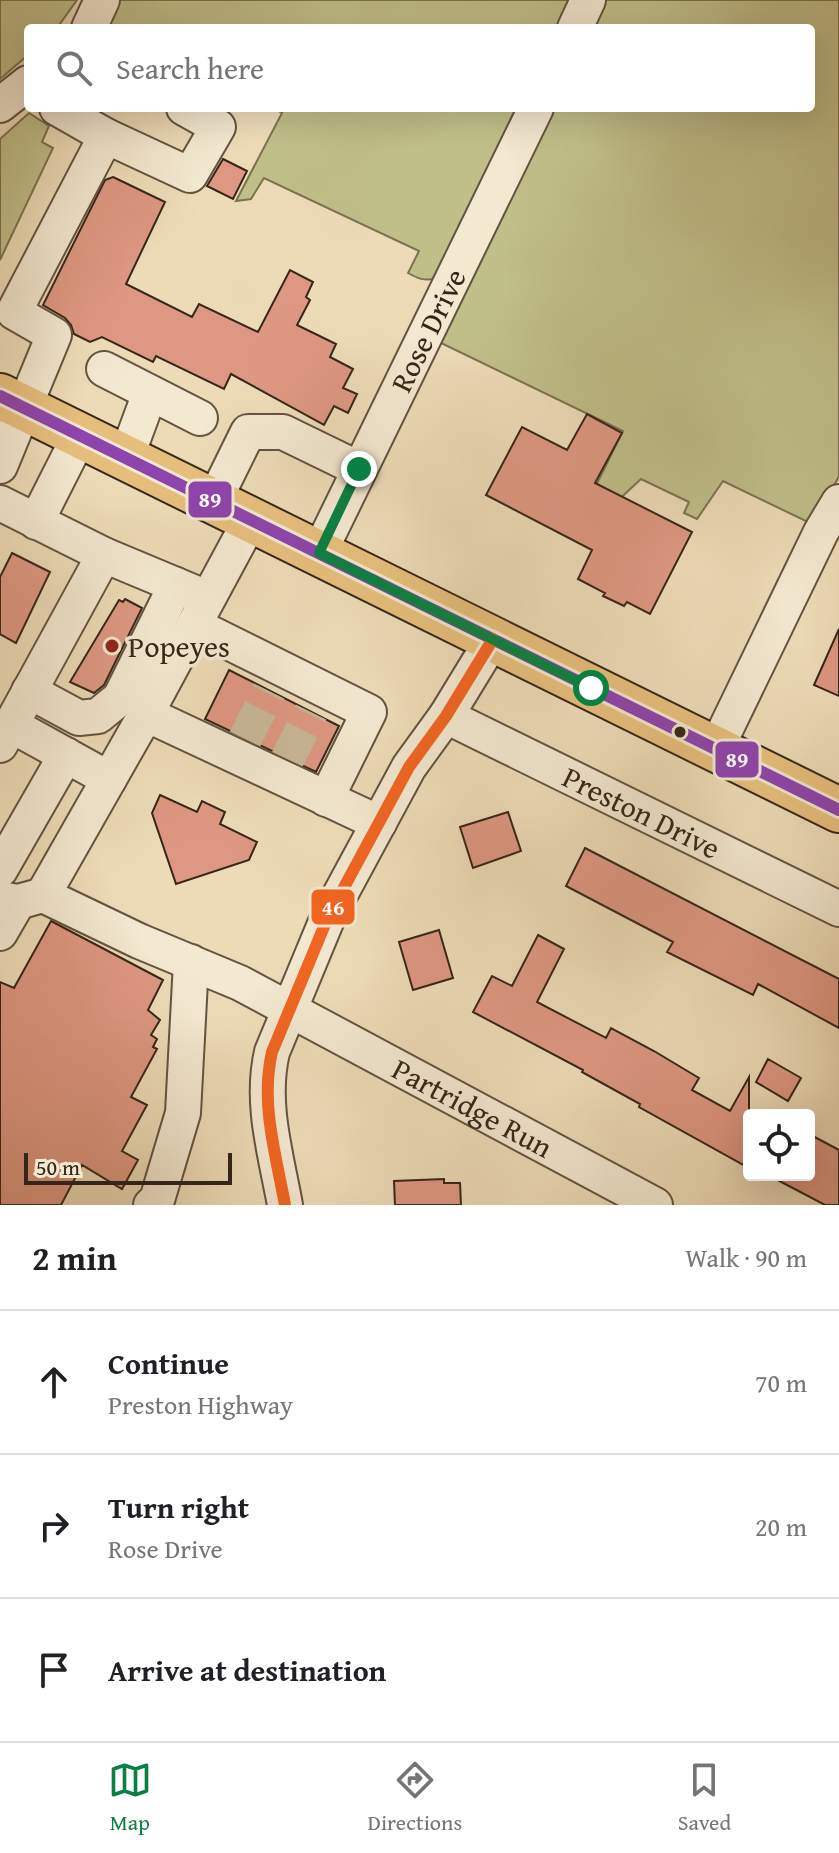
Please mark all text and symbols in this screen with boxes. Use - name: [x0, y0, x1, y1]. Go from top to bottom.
- search box: [24, 24, 815, 112]
- icon: search: [52, 46, 96, 90]
- text: Search here: [116, 46, 264, 90]
- street label: Rose Drive: [379, 261, 477, 399]
- route end: [341, 451, 377, 487]
- line badge: 89: [187, 480, 233, 519]
- text: 89: [199, 483, 221, 515]
- place label: Popeyes: [128, 624, 230, 668]
- marker: Popeyes: [103, 637, 121, 655]
- route start: [573, 670, 609, 706]
- unlabelled marker: [672, 724, 688, 740]
- line badge: 89: [714, 740, 760, 779]
- text: 89: [726, 743, 748, 775]
- street label: Preston Drive: [555, 755, 728, 869]
- line badge: 46: [310, 888, 356, 926]
- text: 46: [322, 891, 344, 923]
- street label: Partridge Run: [385, 1047, 561, 1168]
- map controls: [743, 1109, 815, 1181]
- button: locate: [743, 1109, 815, 1181]
- scale bar: [24, 1149, 232, 1185]
- text: 50 m: [36, 1151, 80, 1183]
- text: 2 min: [32, 1233, 117, 1282]
- text: Walk · 90 m: [685, 1238, 807, 1277]
- text: Continue: [108, 1341, 229, 1385]
- icon: ahead: [32, 1360, 76, 1404]
- text: 70 m: [755, 1363, 807, 1402]
- text: Preston Highway: [108, 1385, 293, 1424]
- text: Turn right: [108, 1485, 249, 1529]
- icon: right: [32, 1504, 76, 1548]
- text: 20 m: [755, 1507, 807, 1546]
- text: Rose Drive: [108, 1529, 223, 1568]
- icon: arrive: [32, 1648, 76, 1692]
- text: Arrive at destination: [108, 1648, 386, 1692]
- tab: Map: [108, 1758, 152, 1838]
- tab: Directions: [368, 1758, 462, 1838]
- tab: Saved: [678, 1758, 731, 1838]

